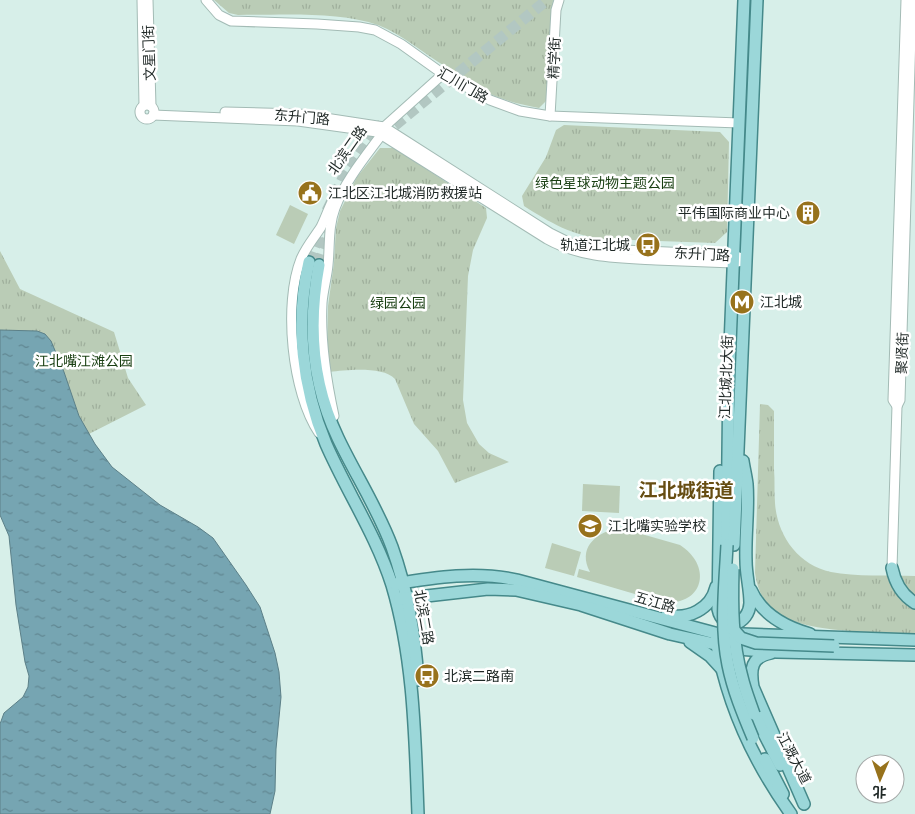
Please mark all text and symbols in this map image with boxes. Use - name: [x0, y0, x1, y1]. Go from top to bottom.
- street label: 文星门街: [139, 25, 159, 81]
- street label: 精学街: [544, 37, 564, 79]
- street label: 汇川门路: [434, 63, 492, 107]
- street label: 东升门路: [273, 106, 331, 128]
- street label: 北滨二路: [324, 122, 370, 178]
- park label: 绿色星球动物主题公园: [535, 174, 675, 192]
- public building icon: 江北区江北城消防救援站: [297, 180, 323, 206]
- place label: 江北区江北城消防救援站: [328, 184, 482, 202]
- building icon: 平伟国际商业中心: [795, 200, 821, 226]
- place label: 平伟国际商业中心: [678, 204, 790, 222]
- bus stop icon: 轨道江北城: [635, 232, 661, 258]
- place label: 轨道江北城: [560, 236, 630, 254]
- street label: 东升门路: [674, 244, 730, 264]
- metro station icon: 江北城: [729, 289, 755, 315]
- place label: 江北城: [760, 293, 802, 311]
- park label: 绿园公园: [370, 294, 426, 312]
- street label: 聚贤街: [892, 332, 912, 374]
- street label: 江北城北大街: [716, 335, 736, 419]
- park label: 江北嘴江滩公园: [35, 352, 133, 370]
- district label: 江北城街道: [638, 478, 734, 502]
- school or university icon: 江北嘴实验学校: [577, 513, 603, 539]
- place label: 江北嘴实验学校: [608, 517, 706, 535]
- street label: 北滨二路: [410, 588, 438, 646]
- street label: 五江路: [632, 588, 678, 616]
- bus stop icon: 北滨二路南: [414, 663, 440, 689]
- place label: 北滨二路南: [444, 667, 514, 685]
- street label: 江溉大道: [773, 729, 815, 787]
- north arrow: [855, 754, 905, 804]
- text: 北: [872, 783, 887, 801]

